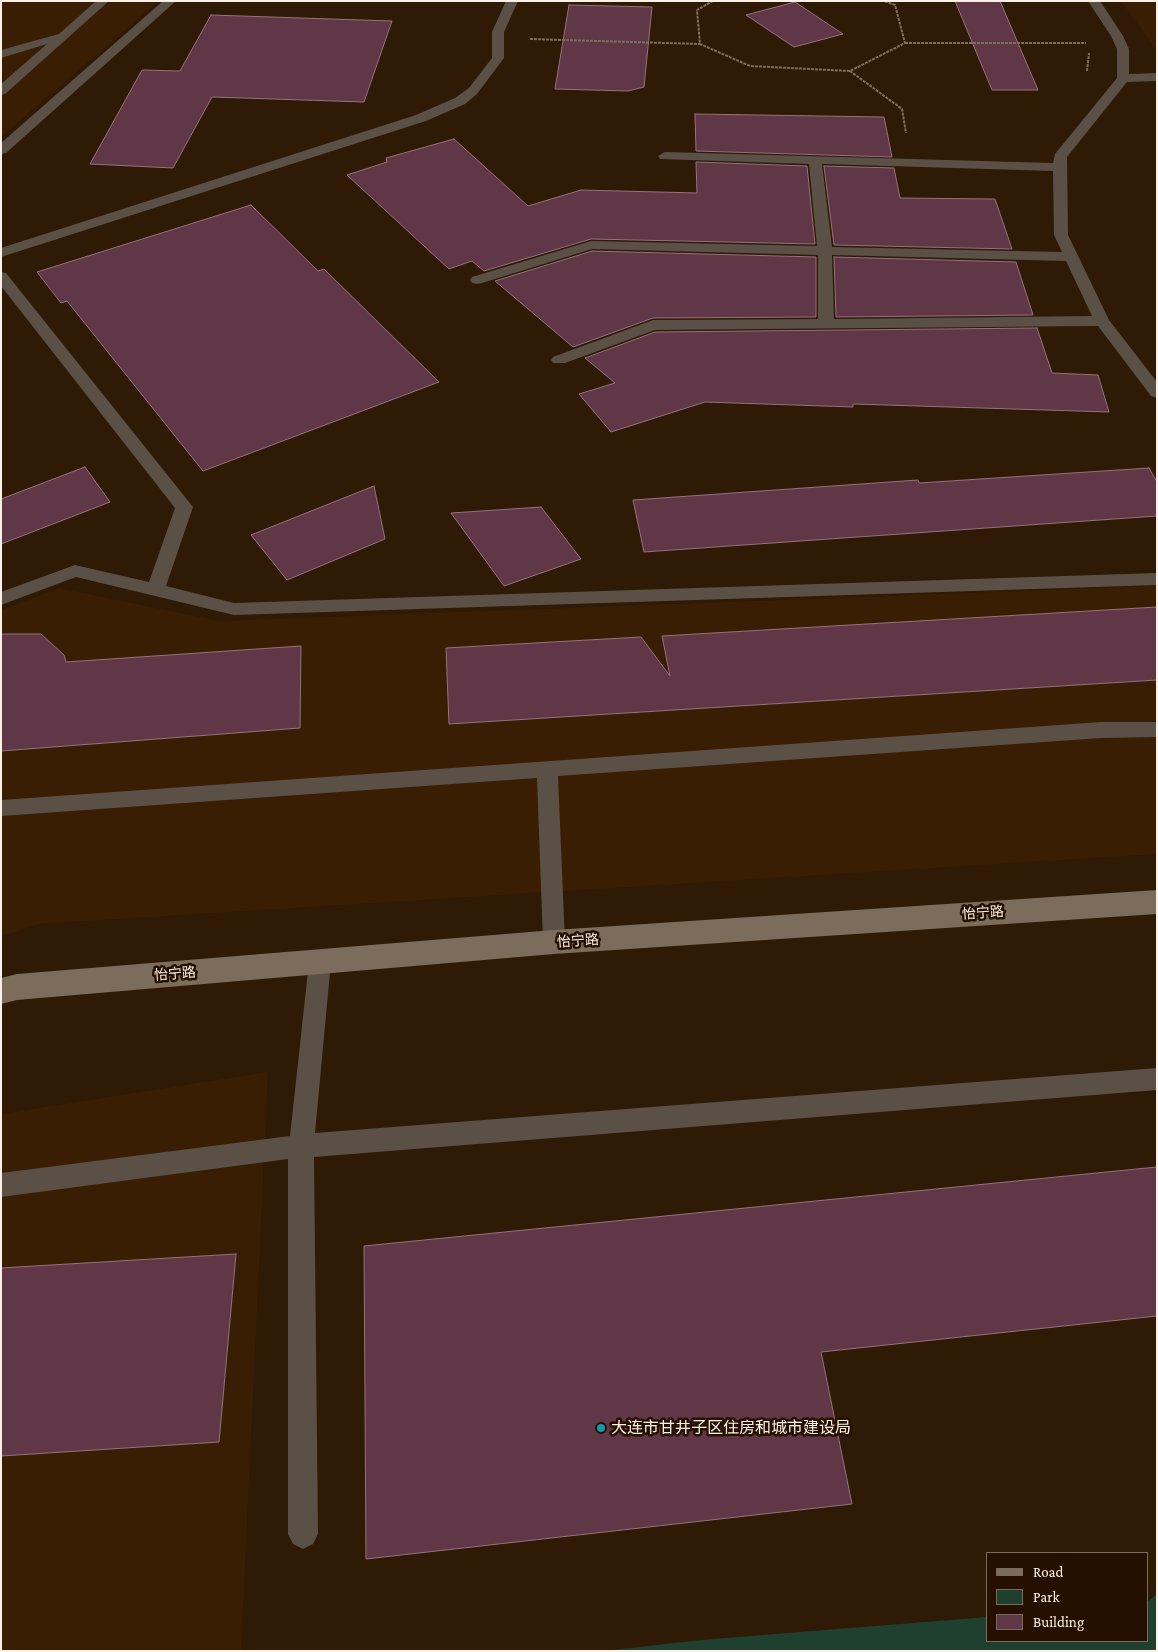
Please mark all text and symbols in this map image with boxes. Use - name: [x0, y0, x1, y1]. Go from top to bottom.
- street label: 怡宁路: [961, 903, 1005, 923]
- street label: 怡宁路: [556, 931, 600, 951]
- street label: 怡宁路: [153, 964, 197, 984]
- place label: 大连市甘井子区住房和城市建设局: [611, 1418, 851, 1438]
- marker: 大连市甘井子区住房和城市建设局: [595, 1422, 607, 1434]
- legend: [986, 1552, 1148, 1642]
- text: Road: [1033, 1564, 1063, 1580]
- text: Park: [1033, 1589, 1060, 1605]
- text: Building: [1033, 1614, 1084, 1630]

